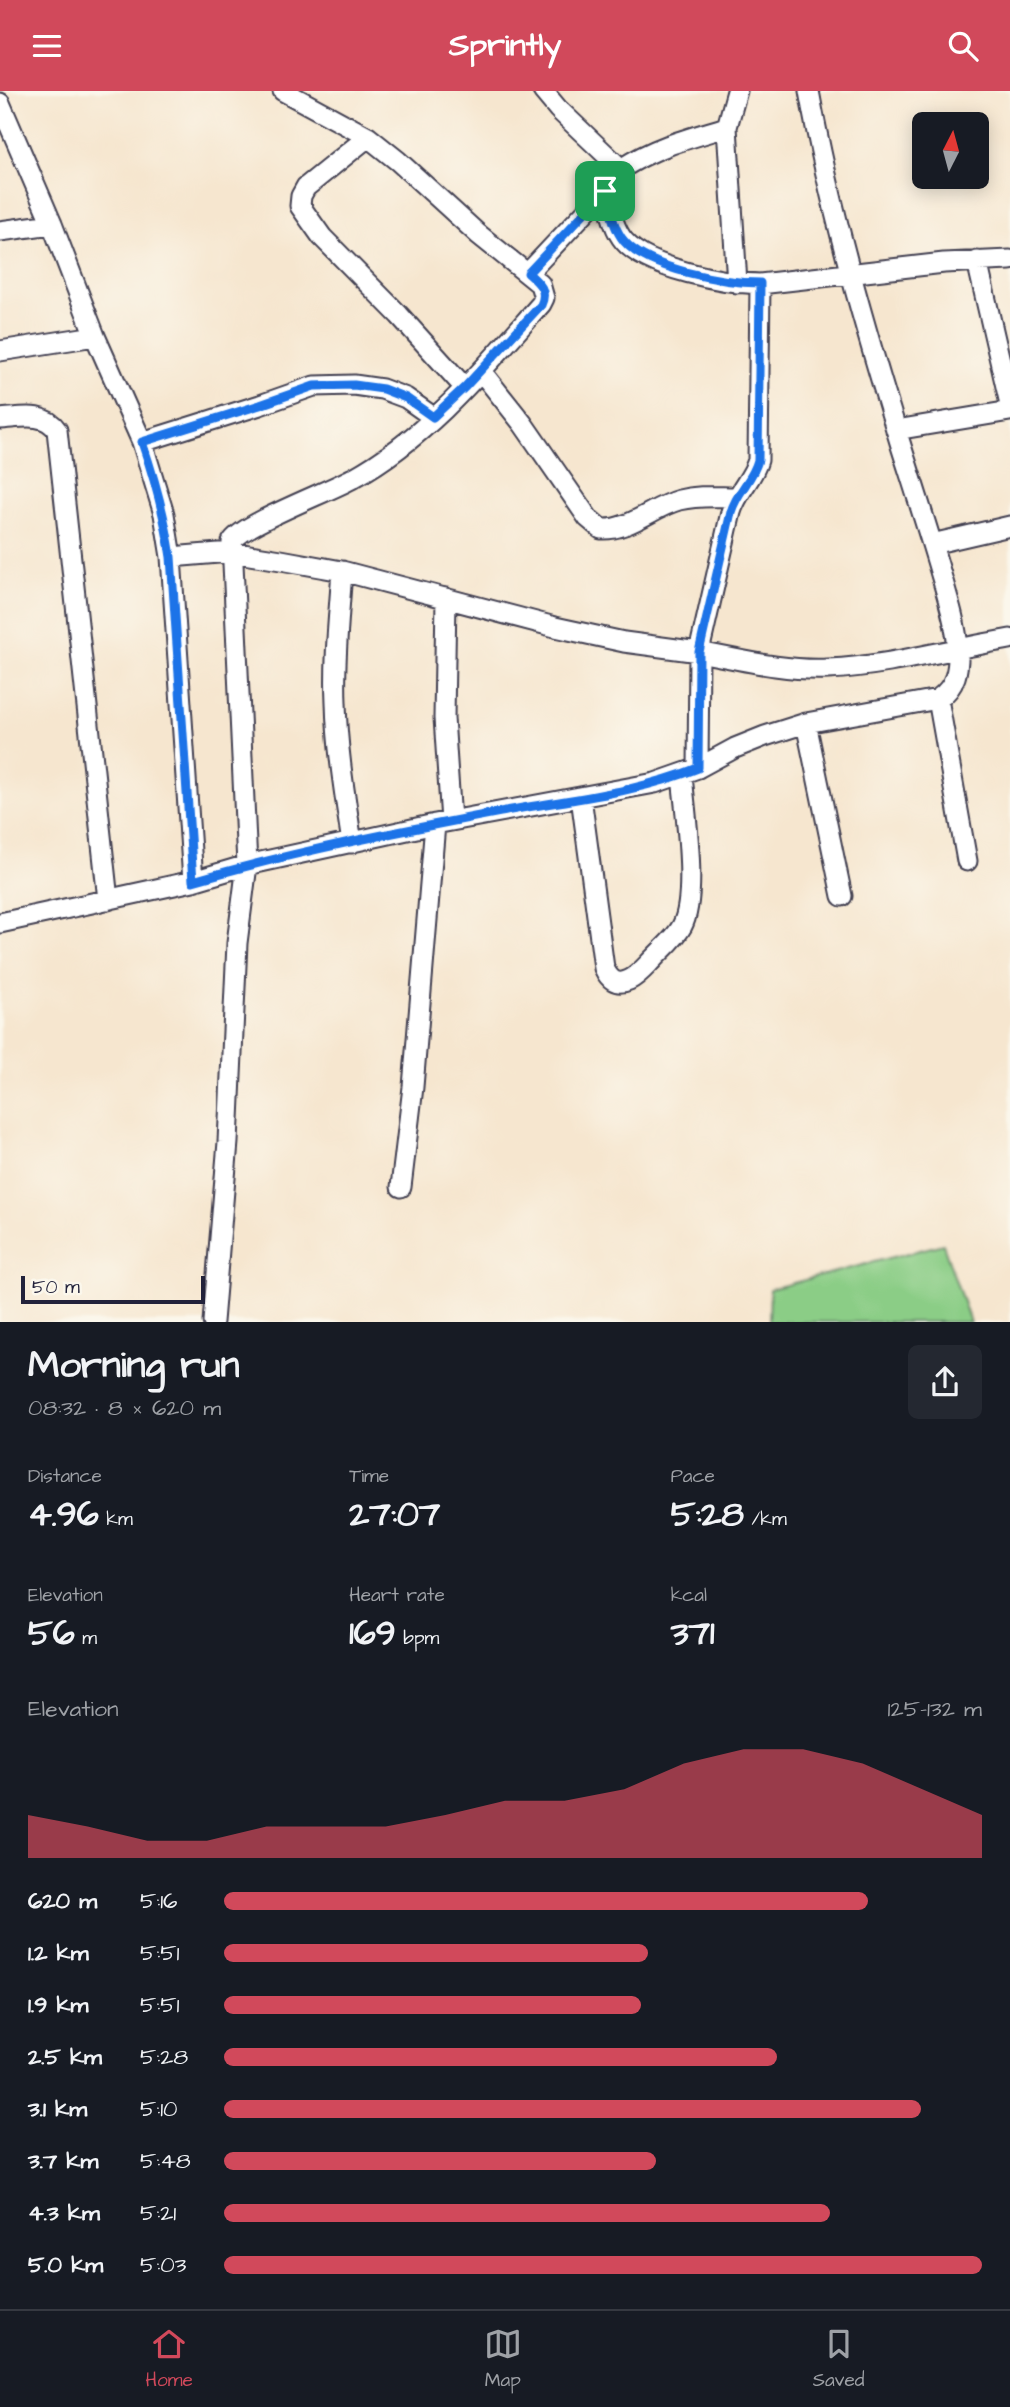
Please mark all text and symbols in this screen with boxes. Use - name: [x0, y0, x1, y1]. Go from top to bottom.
- text: Sprintly: [449, 23, 561, 68]
- icon: menu: [28, 27, 66, 65]
- icon: search: [944, 27, 982, 65]
- north arrow: [912, 112, 989, 189]
- map controls: [912, 112, 989, 189]
- pin: [575, 161, 635, 221]
- icon: arrive: [586, 172, 624, 210]
- scale bar: [21, 1273, 205, 1305]
- text: 50 m: [32, 1274, 80, 1301]
- text: Morning run: [28, 1340, 240, 1392]
- button: share: [908, 1345, 982, 1419]
- text: 08:32 · 8 × 620 m: [28, 1392, 221, 1424]
- text: Distance: [28, 1463, 102, 1490]
- text: Time: [349, 1463, 389, 1490]
- text: Pace: [671, 1463, 715, 1490]
- text: 4.96: [28, 1490, 99, 1539]
- text: 27:07: [349, 1490, 440, 1539]
- text: 5:28: [671, 1490, 744, 1539]
- text: km: [99, 1506, 133, 1533]
- text: /km: [744, 1506, 787, 1533]
- text: Elevation: [28, 1582, 103, 1609]
- text: Heart rate: [349, 1582, 445, 1609]
- text: kcal: [671, 1582, 707, 1609]
- text: 56: [28, 1609, 75, 1658]
- text: 169: [349, 1609, 396, 1658]
- text: 371: [671, 1609, 714, 1658]
- text: m: [75, 1625, 97, 1652]
- text: bpm: [396, 1625, 439, 1652]
- text: Elevation: [28, 1693, 119, 1725]
- text: 125–132 m: [888, 1693, 982, 1725]
- text: 620 m: [28, 1885, 97, 1917]
- text: 5:16: [140, 1885, 178, 1917]
- text: 1.2 km: [28, 1937, 89, 1969]
- text: 5:51: [140, 1937, 179, 1969]
- text: 1.9 km: [28, 1989, 89, 2021]
- text: 5:51: [140, 1989, 179, 2021]
- text: 2.5 km: [28, 2041, 102, 2073]
- text: 5:28: [140, 2041, 188, 2073]
- text: 3.1 km: [28, 2093, 87, 2125]
- text: 5:10: [140, 2093, 178, 2125]
- text: 3.7 km: [28, 2145, 98, 2177]
- text: 5:48: [140, 2145, 191, 2177]
- text: 4.3 km: [28, 2197, 100, 2229]
- text: 5:21: [140, 2197, 176, 2229]
- text: 5.0 km: [28, 2249, 103, 2281]
- text: 5:03: [140, 2249, 186, 2281]
- tab: Home: [145, 2325, 193, 2394]
- tab: Map: [484, 2325, 522, 2394]
- tab: Saved: [813, 2325, 864, 2394]

